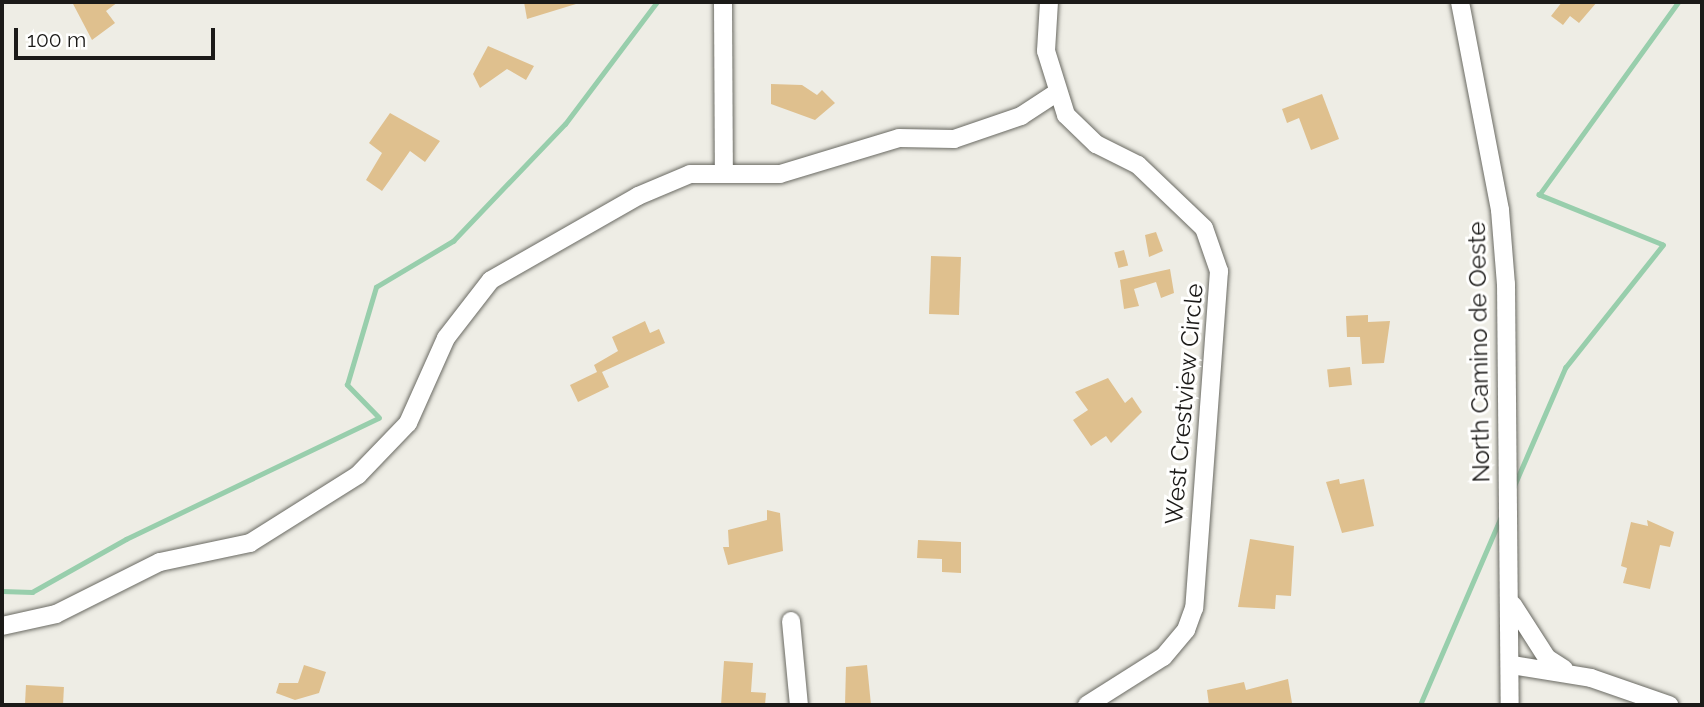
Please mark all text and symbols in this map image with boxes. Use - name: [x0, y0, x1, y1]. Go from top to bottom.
- scale bar: [18, 14, 219, 58]
- text: 100 m: [27, 27, 86, 52]
- street label: North Camino de Oeste: [1462, 221, 1496, 483]
- street label: West Crestview Circle: [1159, 282, 1209, 526]

